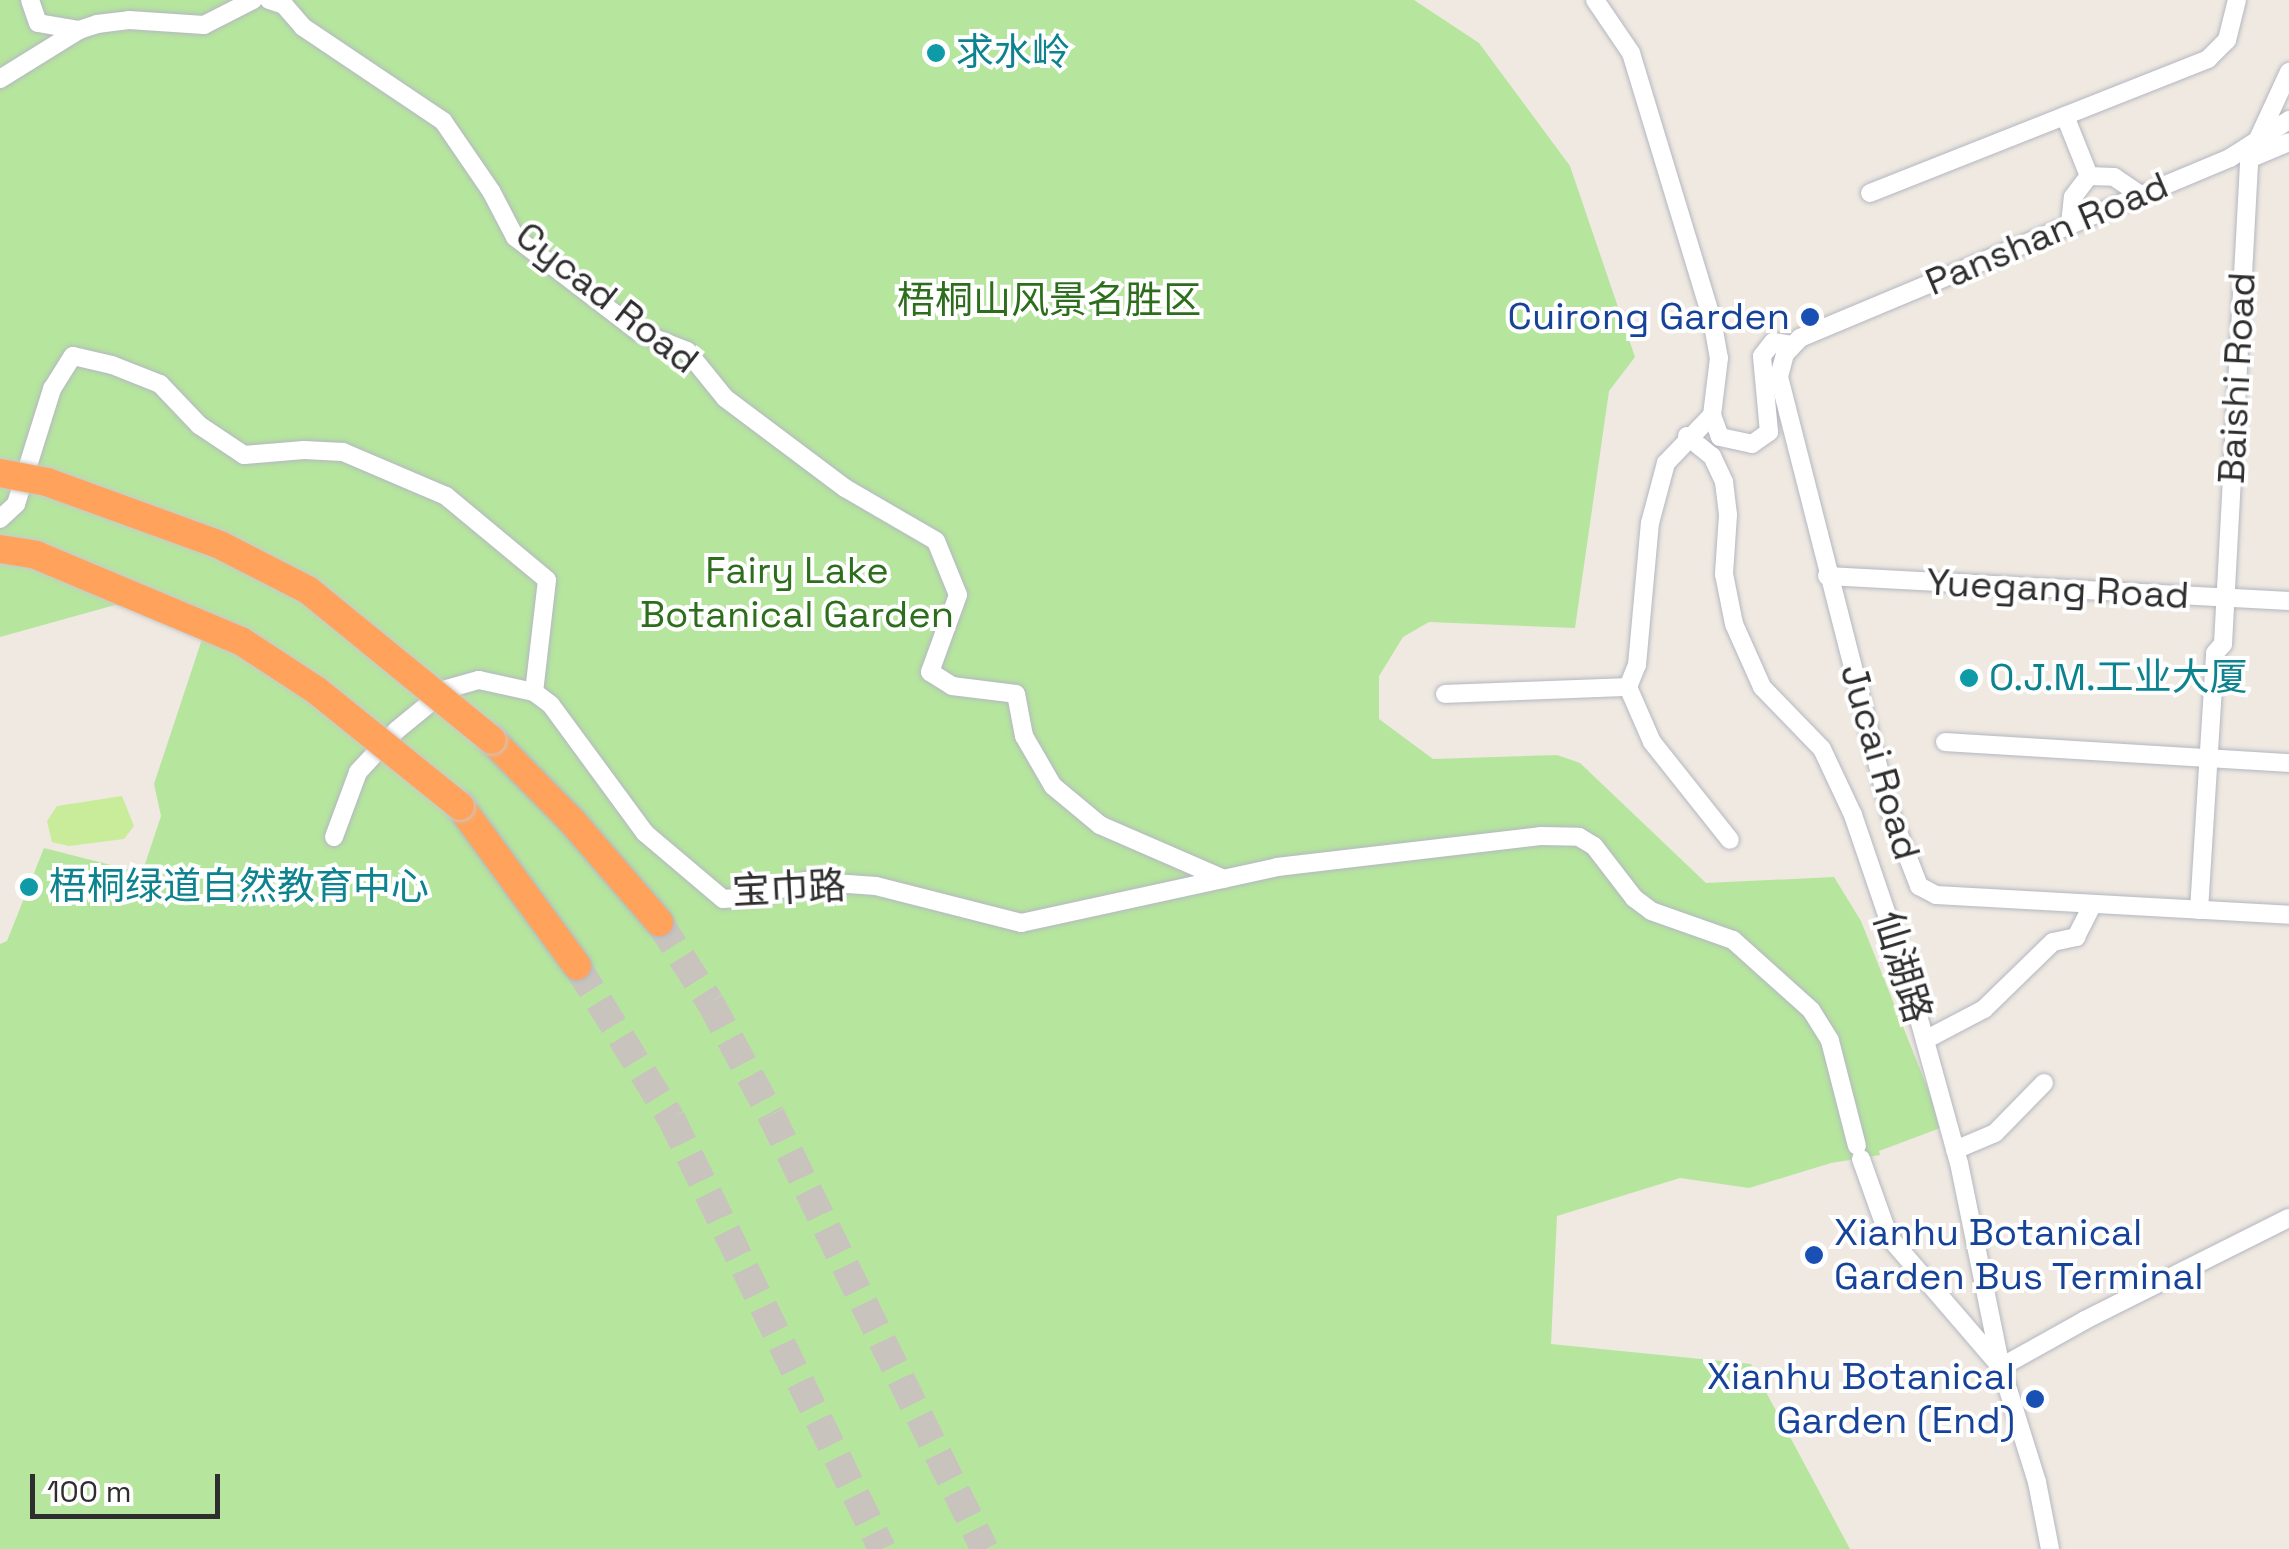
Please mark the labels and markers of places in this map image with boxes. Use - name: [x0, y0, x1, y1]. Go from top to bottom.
- place label: 求水岭: [956, 30, 1070, 76]
- marker: 求水岭: [925, 42, 947, 64]
- place label: Cuirong Garden: [1508, 294, 1790, 340]
- marker: Cuirong Garden: [1799, 306, 1821, 328]
- place label: O.J.M.工业大厦: [1989, 655, 2248, 701]
- marker: O.J.M.工业大厦: [1958, 667, 1980, 689]
- place label: 梧桐绿道自然教育中心: [49, 864, 429, 910]
- marker: 梧桐绿道自然教育中心: [18, 876, 40, 898]
- place label: Xianhu Botanical Garden Bus Terminal: [1834, 1210, 2205, 1300]
- marker: Xianhu Botanical Garden Bus Terminal: [1803, 1244, 1825, 1266]
- place label: Xianhu Botanical Garden (End): [1707, 1354, 2015, 1444]
- marker: Xianhu Botanical Garden (End): [2024, 1388, 2046, 1410]

